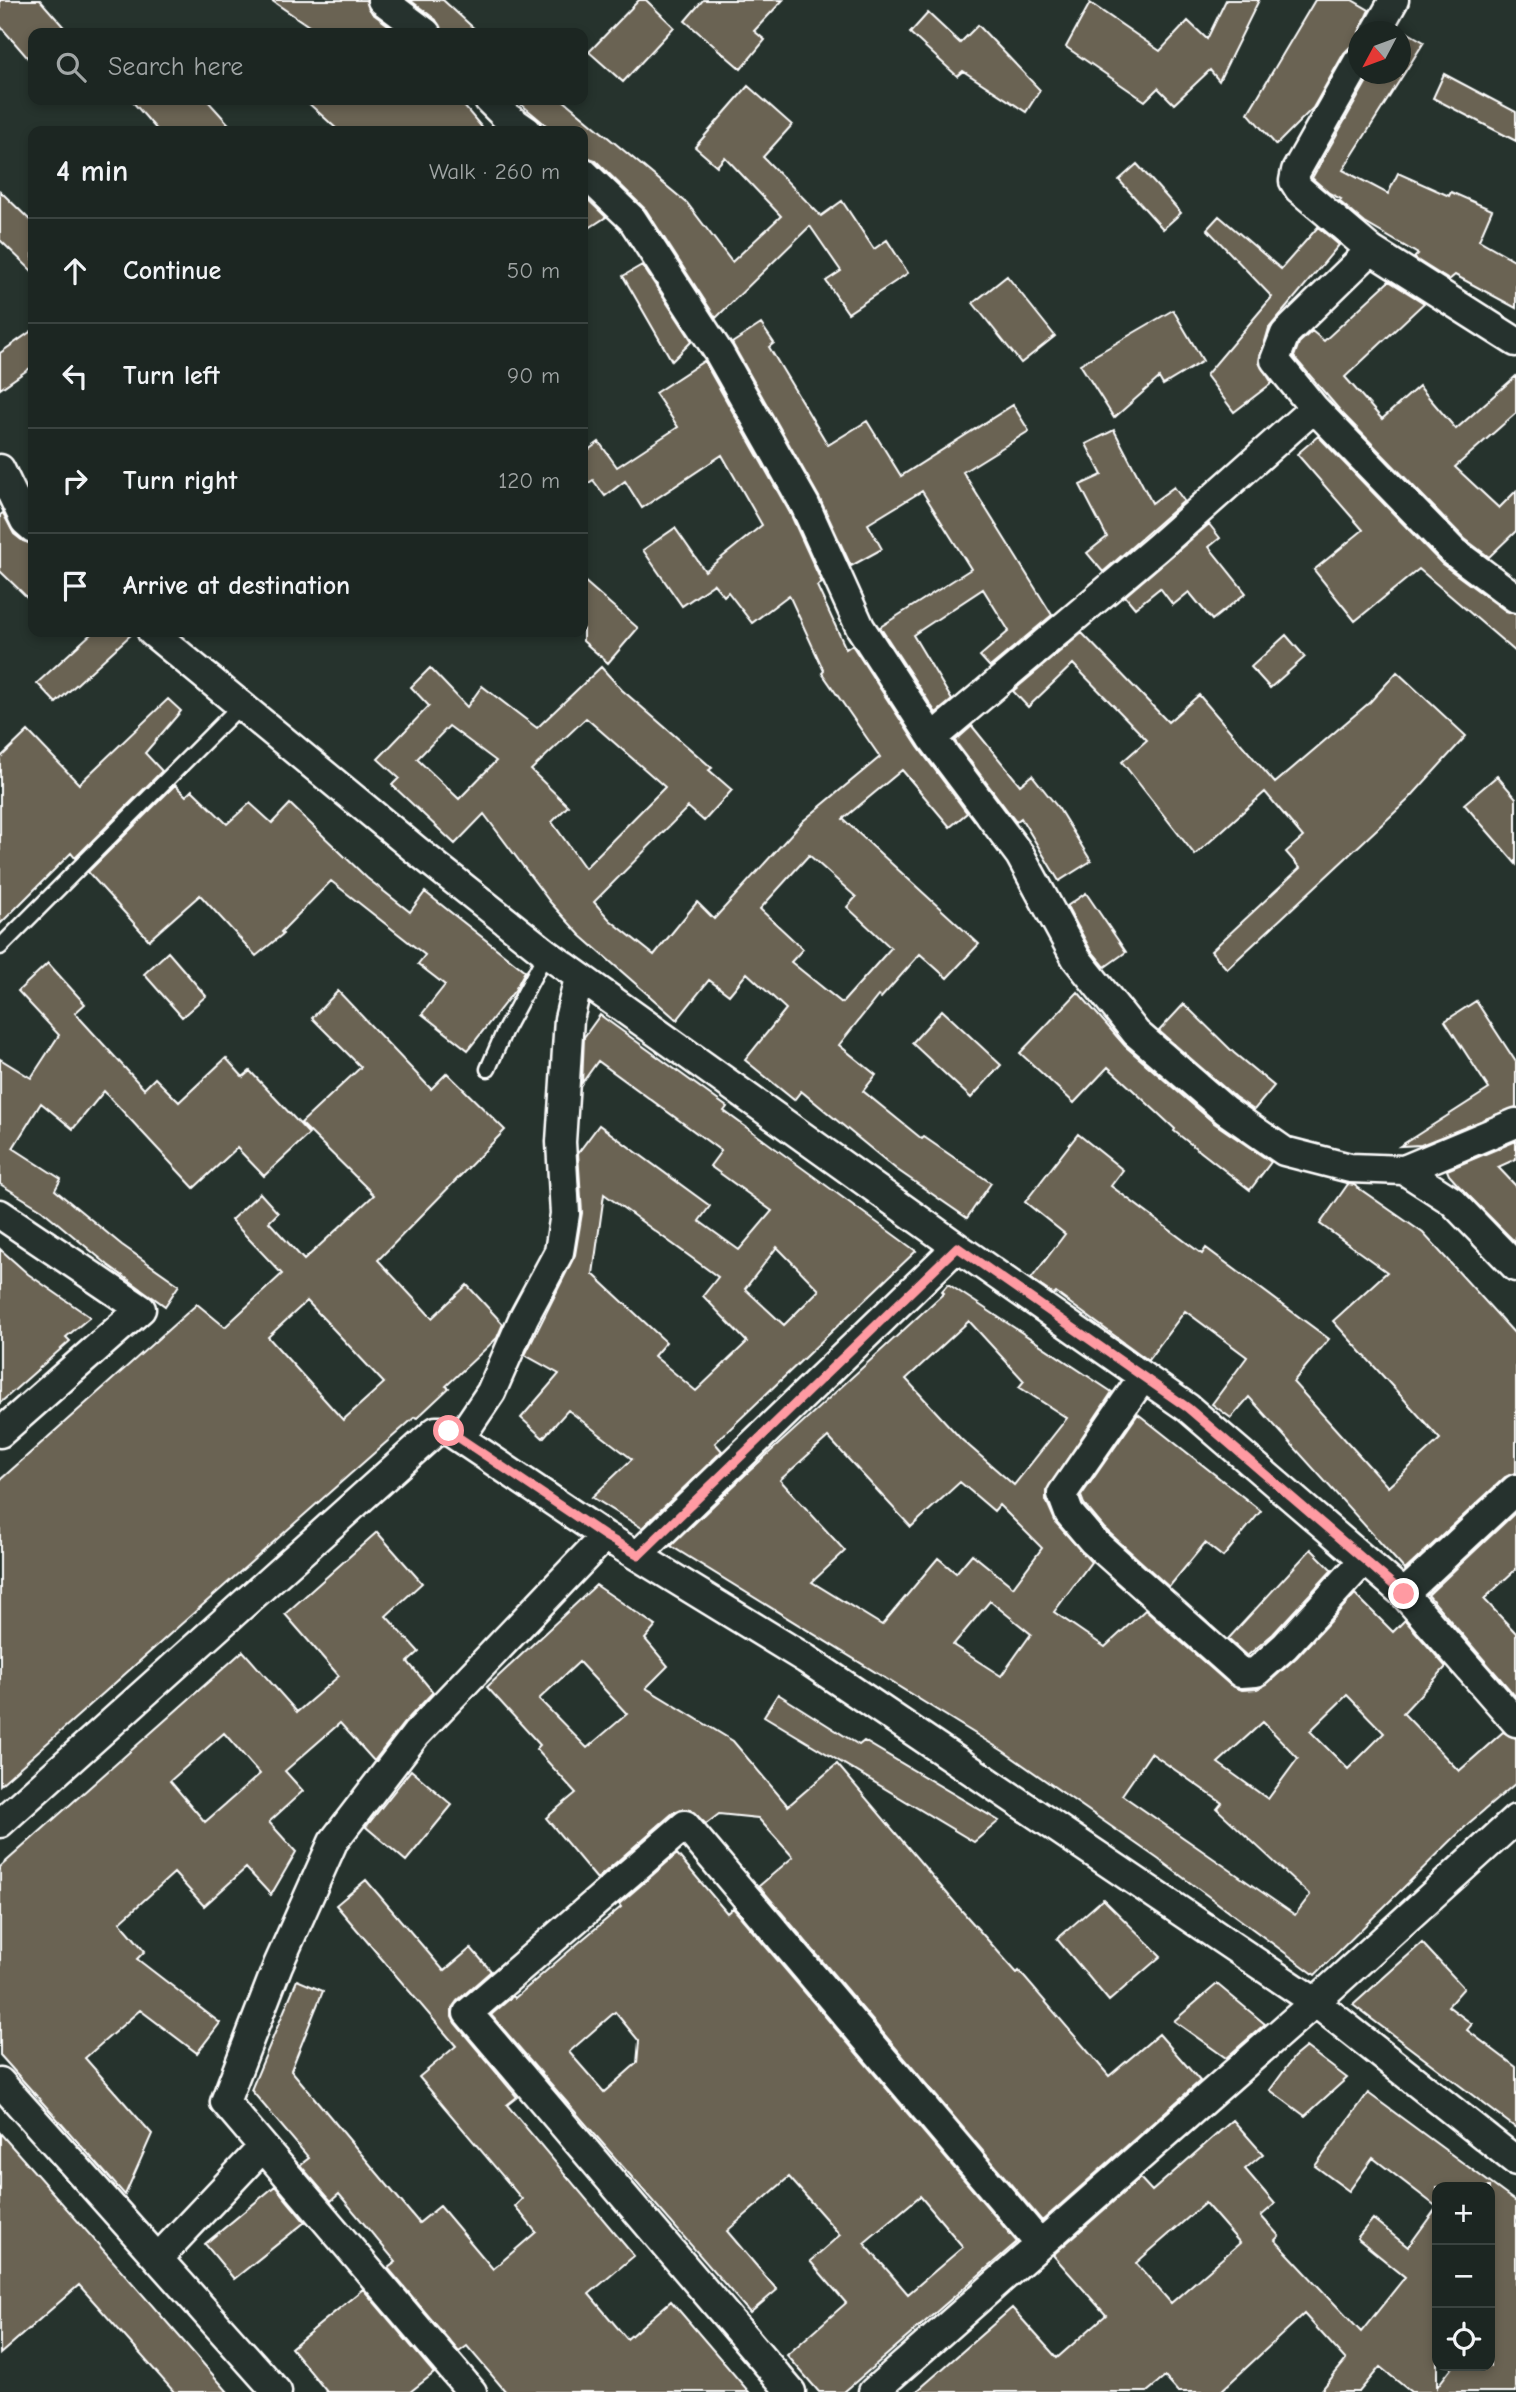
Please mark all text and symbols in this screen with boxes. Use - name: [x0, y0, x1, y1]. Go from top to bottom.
- north arrow: [1348, 21, 1411, 84]
- search box: [28, 28, 588, 105]
- icon: search: [52, 48, 90, 86]
- text: Search here: [108, 52, 243, 82]
- text: 4 min: [56, 154, 128, 189]
- text: Walk · 260 m: [429, 158, 560, 185]
- icon: ahead: [56, 252, 94, 290]
- text: Continue: [123, 256, 221, 286]
- text: 50 m: [507, 257, 560, 284]
- icon: left: [56, 357, 94, 395]
- text: Turn left: [123, 361, 220, 391]
- text: 90 m: [507, 362, 560, 389]
- icon: right: [56, 462, 94, 500]
- text: Turn right: [123, 466, 237, 496]
- text: 120 m: [498, 467, 560, 494]
- icon: arrive: [56, 567, 94, 605]
- text: Arrive at destination: [123, 571, 350, 601]
- route start: [433, 1415, 464, 1446]
- route end: [1388, 1578, 1419, 1609]
- map controls: [1432, 2182, 1495, 2371]
- button: +: [1432, 2182, 1495, 2245]
- button: −: [1432, 2245, 1495, 2308]
- button: locate: [1432, 2308, 1495, 2371]

